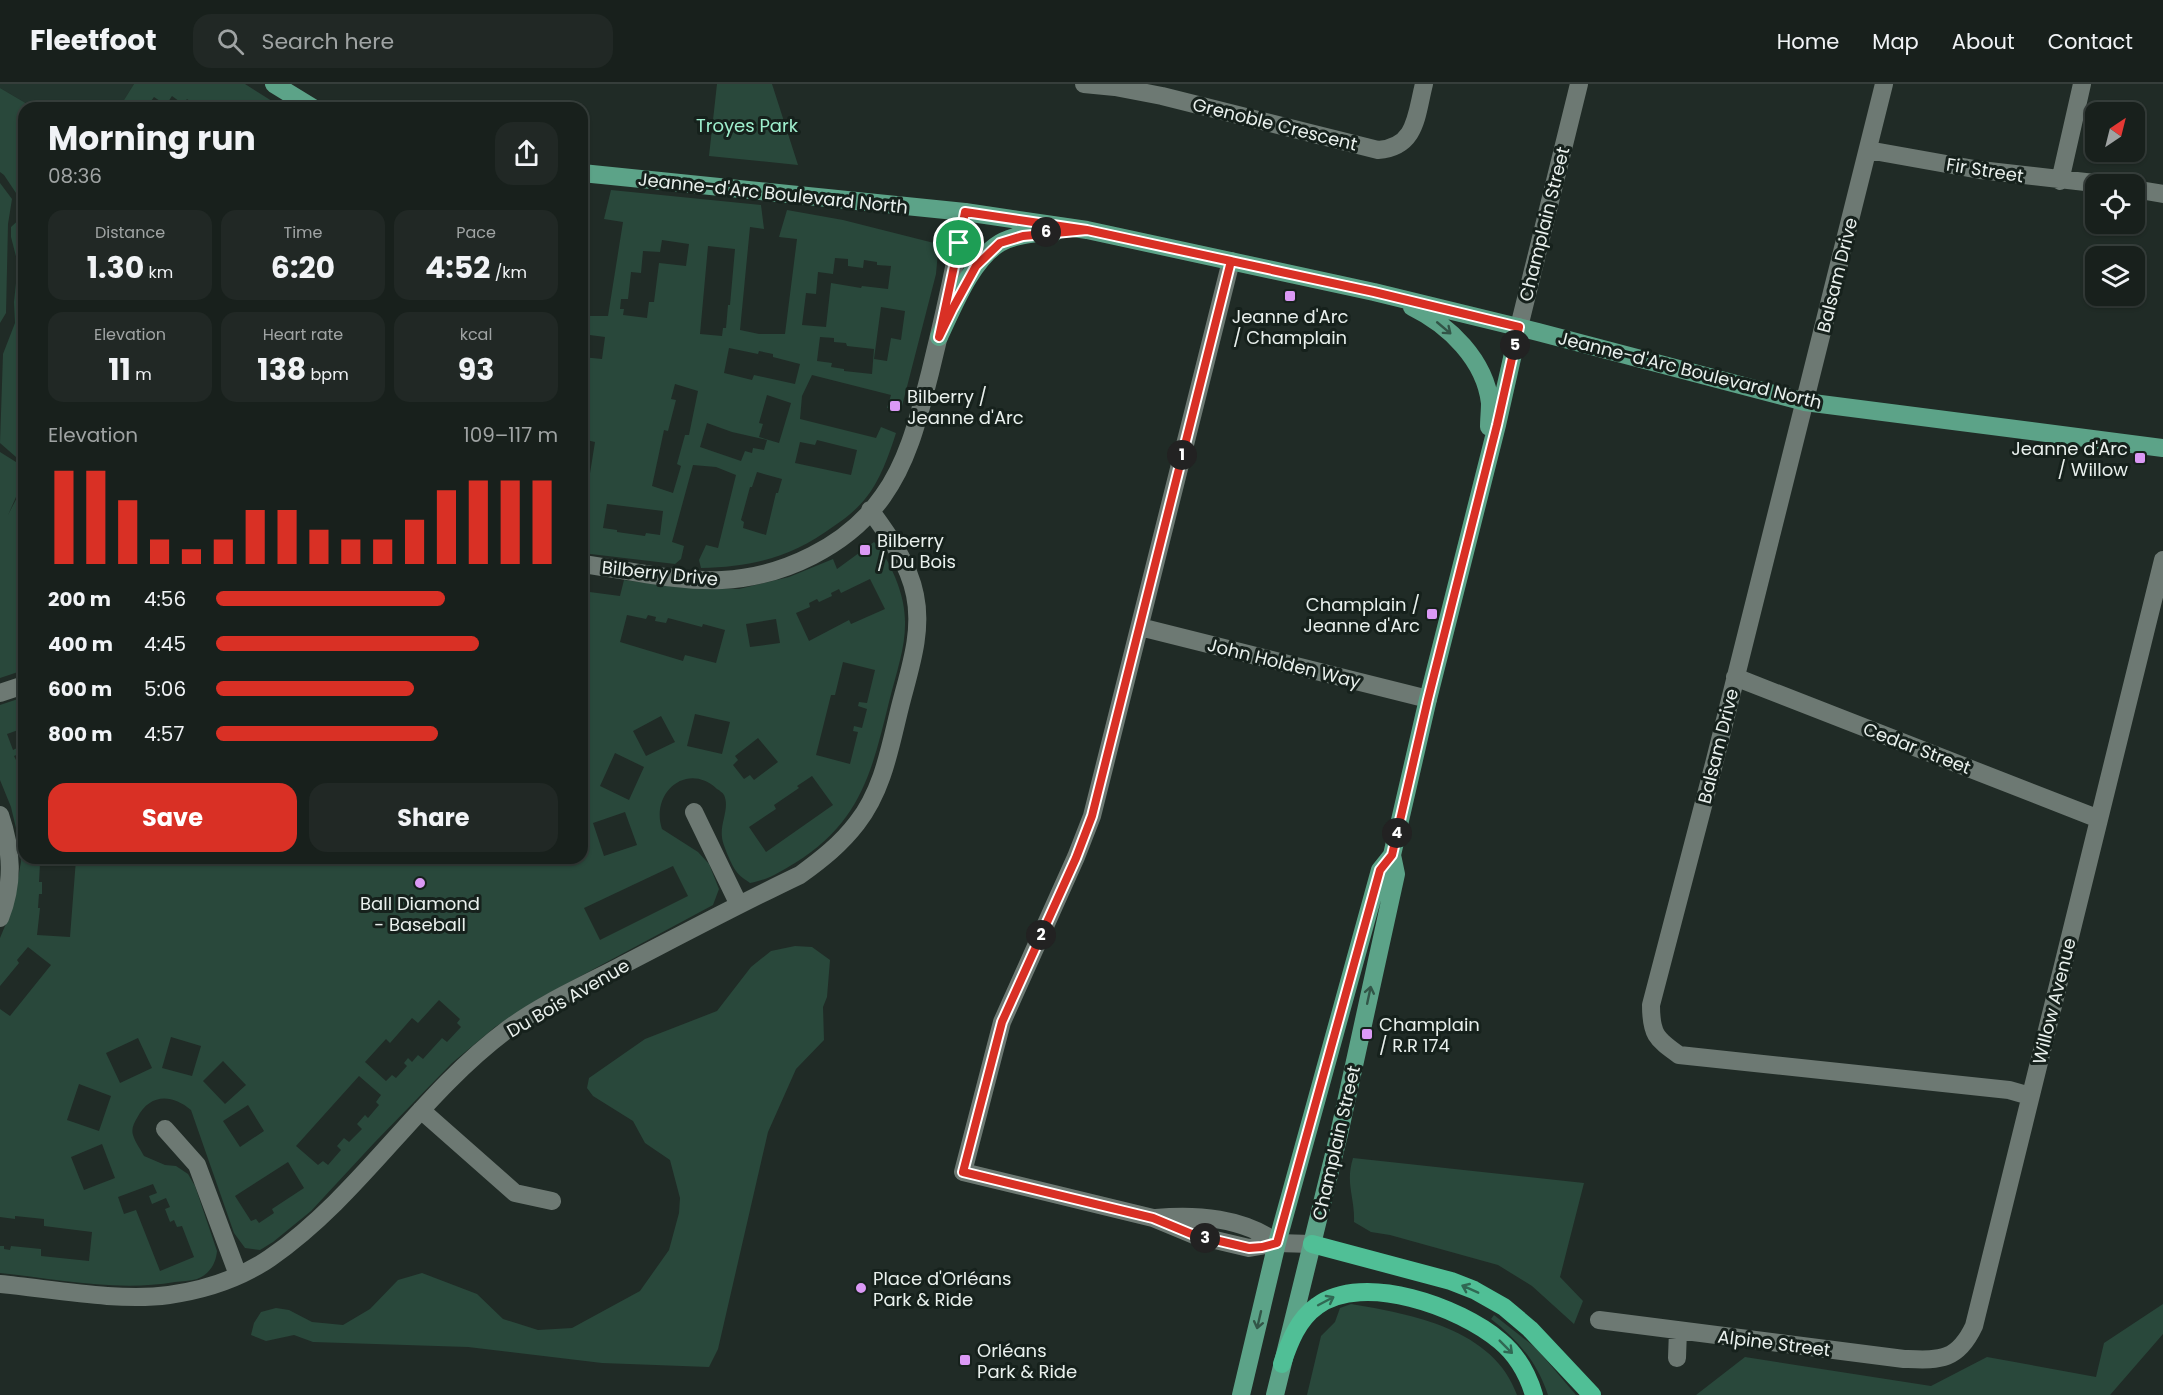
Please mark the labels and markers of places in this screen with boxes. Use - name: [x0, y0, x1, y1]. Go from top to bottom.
- pin: [933, 217, 984, 268]
- pin: 6: [1031, 217, 1061, 247]
- marker: Jeanne d'Arc / Champlain: [1283, 289, 1297, 303]
- place label: Jeanne d'Arc / Champlain: [1232, 304, 1348, 350]
- pin: 5: [1500, 330, 1530, 360]
- place label: Bilberry / Jeanne d'Arc: [907, 384, 1024, 430]
- marker: Bilberry / Jeanne d'Arc: [888, 399, 902, 413]
- place label: Jeanne d'Arc / Willow: [2011, 436, 2128, 482]
- pin: 1: [1167, 440, 1197, 470]
- marker: Jeanne d'Arc / Willow: [2133, 451, 2147, 465]
- place label: Bilberry / Du Bois: [877, 528, 956, 574]
- marker: Bilberry / Du Bois: [858, 543, 872, 557]
- place label: Champlain / Jeanne d'Arc: [1303, 592, 1420, 638]
- marker: Champlain / Jeanne d'Arc: [1425, 607, 1439, 621]
- pin: 4: [1382, 818, 1412, 848]
- marker: Ball Diamond - Baseball: [413, 876, 427, 890]
- place label: Ball Diamond - Baseball: [360, 891, 480, 937]
- pin: 2: [1026, 920, 1056, 950]
- place label: Champlain / R.R 174: [1379, 1012, 1480, 1058]
- marker: Champlain / R.R 174: [1360, 1027, 1374, 1041]
- pin: 3: [1190, 1223, 1220, 1253]
- place label: Place d'Orléans Park & Ride: [873, 1266, 1011, 1312]
- marker: Place d'Orléans Park & Ride: [854, 1281, 868, 1295]
- place label: Orléans Park & Ride: [977, 1338, 1077, 1384]
- marker: Orléans Park & Ride: [958, 1353, 972, 1367]

